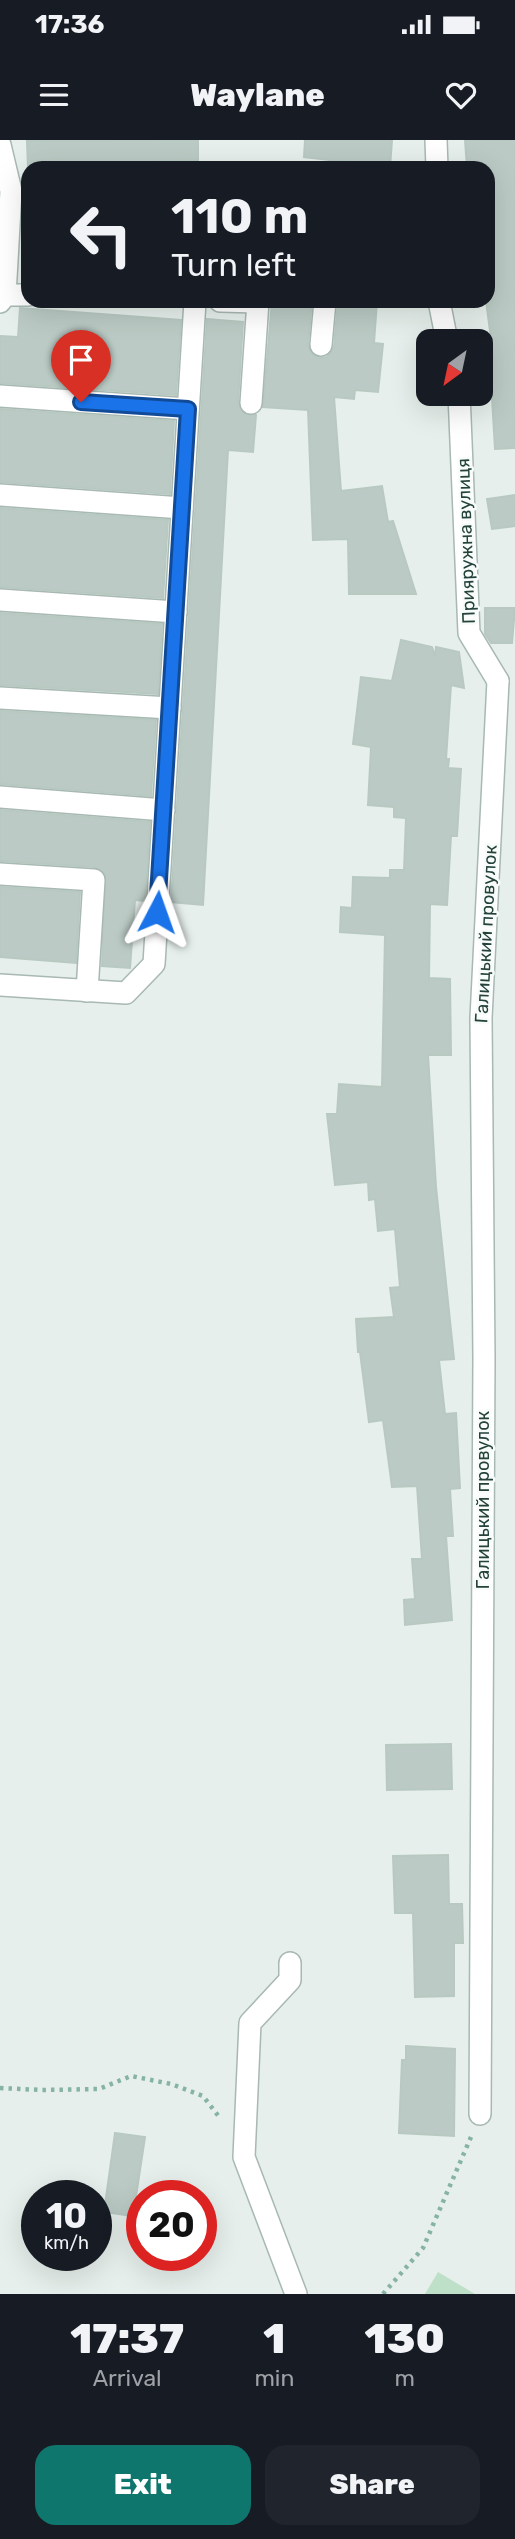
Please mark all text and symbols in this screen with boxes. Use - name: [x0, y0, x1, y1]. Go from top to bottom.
- text: 17:36: [35, 9, 104, 40]
- icon: menu: [35, 76, 73, 114]
- text: Waylane: [190, 76, 325, 114]
- icon: heart: [442, 76, 480, 114]
- text: 110 m: [171, 187, 308, 245]
- icon: left: [56, 189, 147, 280]
- text: Turn left: [171, 246, 296, 284]
- north arrow: [416, 329, 494, 406]
- map controls: [416, 329, 493, 406]
- pin: [51, 330, 111, 402]
- icon: arrive: [62, 341, 100, 379]
- street label: Прияружна вулиця: [452, 458, 480, 624]
- street label: Галицький провулок: [470, 844, 502, 1024]
- position arrow: [120, 875, 194, 949]
- street label: Галицький провулок: [472, 1410, 494, 1589]
- speed limit sign: 20: [126, 2180, 217, 2271]
- text: 10: [46, 2195, 87, 2237]
- text: km/h: [44, 2232, 89, 2254]
- text: 17:37: [70, 2314, 184, 2364]
- text: 1: [263, 2314, 285, 2364]
- text: 130: [365, 2314, 445, 2364]
- text: Arrival: [93, 2364, 162, 2392]
- text: min: [254, 2364, 294, 2392]
- text: m: [394, 2364, 415, 2392]
- button: Exit: [35, 2445, 251, 2525]
- button: Share: [265, 2445, 480, 2525]

